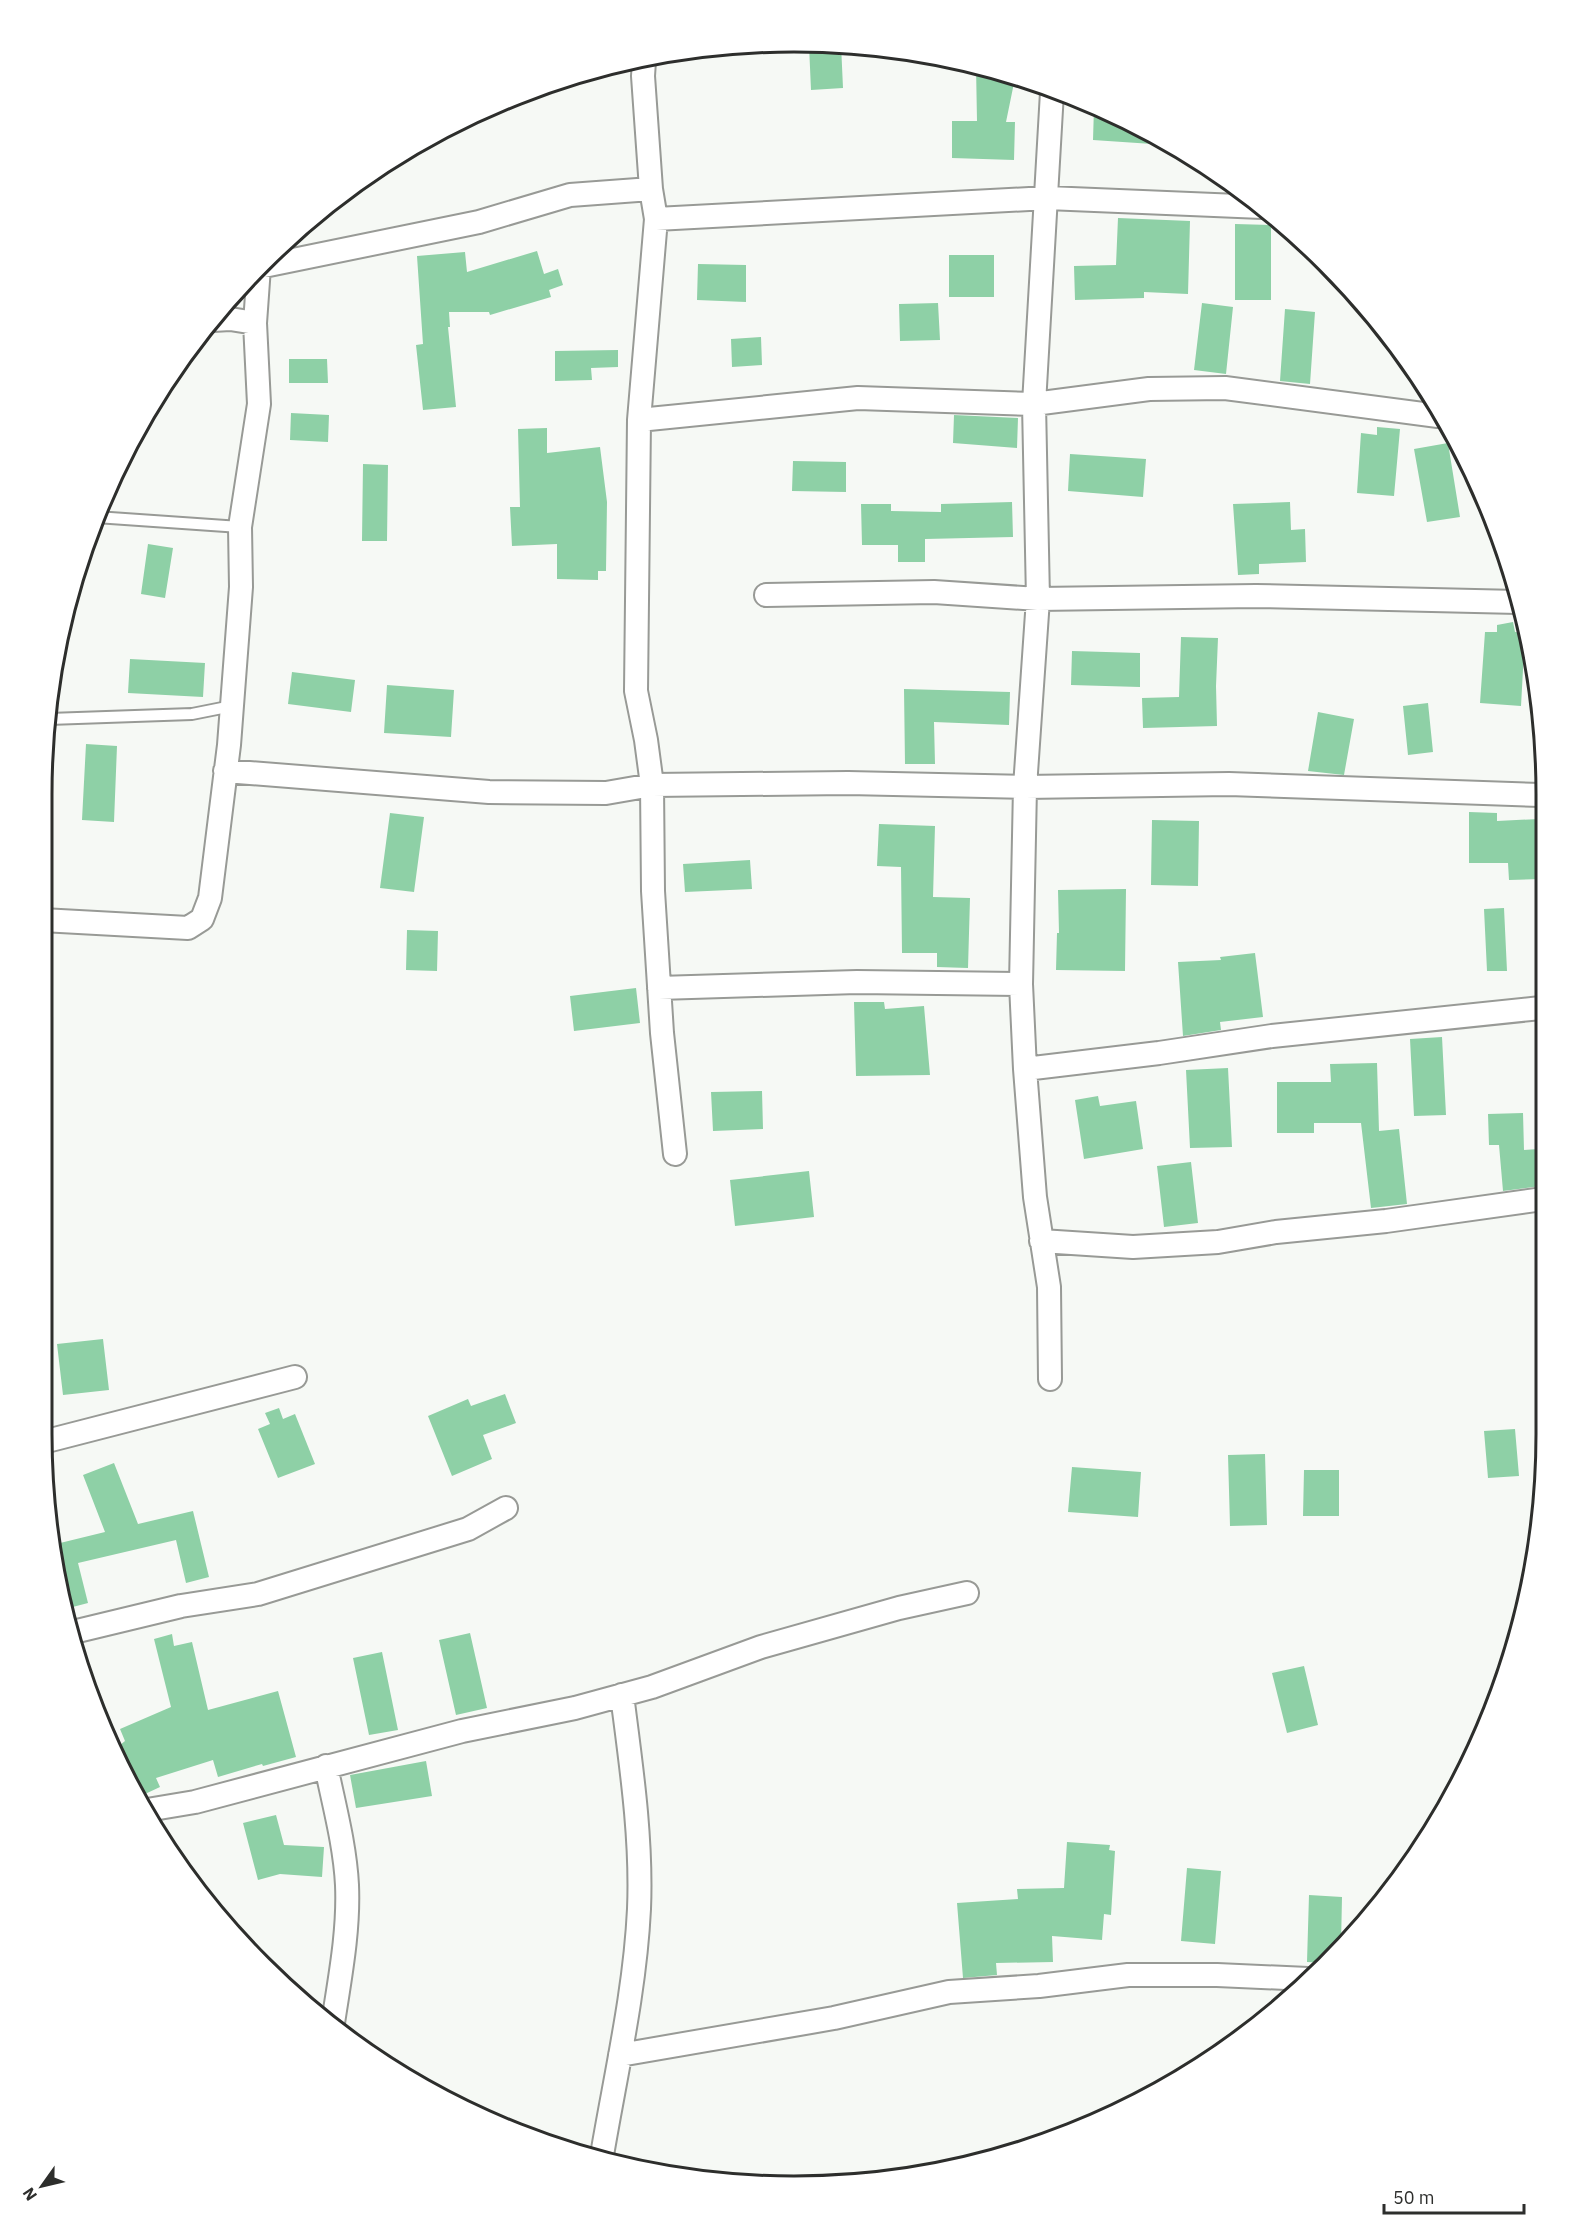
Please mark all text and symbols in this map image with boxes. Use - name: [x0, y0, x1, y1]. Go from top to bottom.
- north arrow: [12, 2156, 72, 2216]
- scale bar: [1384, 2177, 1524, 2215]
- text: N: [18, 2184, 41, 2205]
- text: 50 m: [1393, 2186, 1435, 2209]

